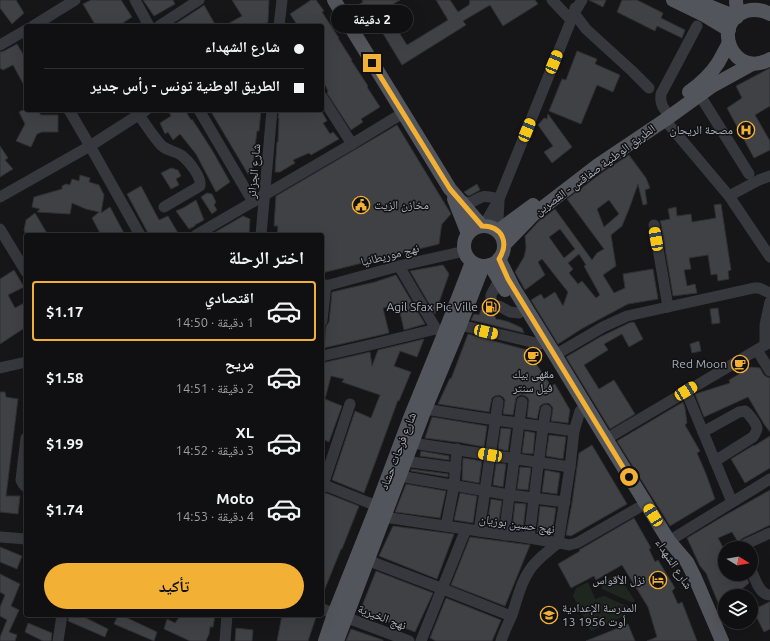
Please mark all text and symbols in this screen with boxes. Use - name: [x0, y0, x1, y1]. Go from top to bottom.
- callout: 2 دقيقة: [331, 5, 413, 33]
- text: 2 دقيقة: [353, 12, 391, 26]
- text: شارع الشهداء: [205, 38, 280, 55]
- car: [544, 49, 564, 75]
- route end: [363, 54, 381, 72]
- text: الطريق الوطنية تونس - رأس جدير: [91, 77, 280, 94]
- car: [517, 117, 537, 143]
- hospital icon: مصحة الريحان: [736, 120, 756, 140]
- street label: الطريق الوطنية صفاقس - القصرين: [532, 121, 658, 219]
- place label: مصحة الريحان: [670, 123, 733, 137]
- street label: شارع الجزائر: [245, 143, 264, 200]
- public building icon: مخازن الزيت: [351, 195, 371, 215]
- place label: مخازن الزيت: [374, 198, 429, 212]
- car: [648, 226, 664, 252]
- street label: نهج موريطانيا: [359, 241, 421, 269]
- text: اختر الرحلة: [229, 247, 304, 267]
- text: اقتصادي: [205, 289, 254, 306]
- icon: car: [266, 293, 302, 329]
- fuel station icon: Agil Sfax Pic Ville: [481, 297, 501, 317]
- place label: Agil Sfax Pic Ville: [386, 300, 478, 313]
- text: $1.17: [46, 303, 84, 320]
- text: 1 دقيقة · 14:50: [176, 315, 254, 329]
- car: [473, 323, 499, 341]
- cafe icon: مقهى بيك فيل سنتر: [523, 346, 543, 366]
- cafe icon: Red Moon: [730, 354, 750, 374]
- text: مريح: [225, 355, 254, 372]
- place label: Red Moon: [672, 357, 727, 370]
- icon: car: [266, 359, 302, 395]
- place label: مقهى بيك فيل سنتر: [512, 367, 554, 395]
- text: $1.58: [46, 369, 84, 386]
- car: [673, 380, 699, 402]
- text: 2 دقيقة · 14:51: [176, 381, 254, 395]
- street label: شارع فرحات حشاد: [377, 410, 420, 492]
- text: XL: [236, 424, 254, 441]
- icon: car: [266, 425, 302, 461]
- text: $1.99: [46, 435, 84, 452]
- text: 3 دقيقة · 14:52: [176, 443, 254, 457]
- car: [477, 447, 503, 463]
- route start: [620, 468, 638, 486]
- text: Moto: [216, 490, 254, 507]
- icon: car: [266, 491, 302, 527]
- text: $1.74: [46, 501, 84, 518]
- car: [642, 502, 664, 528]
- text: 4 دقيقة · 14:53: [176, 509, 254, 523]
- street label: نهج حسين بوزيان: [478, 512, 556, 537]
- street label: شارع الشهداء: [652, 536, 696, 592]
- north arrow: [718, 541, 758, 581]
- map controls: [718, 541, 758, 629]
- button: تأكيد: [44, 563, 304, 609]
- hotel icon: نزل الأقواس: [648, 570, 668, 590]
- place label: نزل الأقواس: [592, 573, 645, 587]
- button: layers: [718, 589, 758, 629]
- street label: نهج الخيرية: [356, 601, 408, 633]
- place label: المدرسة الإعدادية 13 أوت 1956: [562, 601, 637, 628]
- school or university icon: المدرسة الإعدادية 13 أوت 1956: [539, 605, 559, 625]

